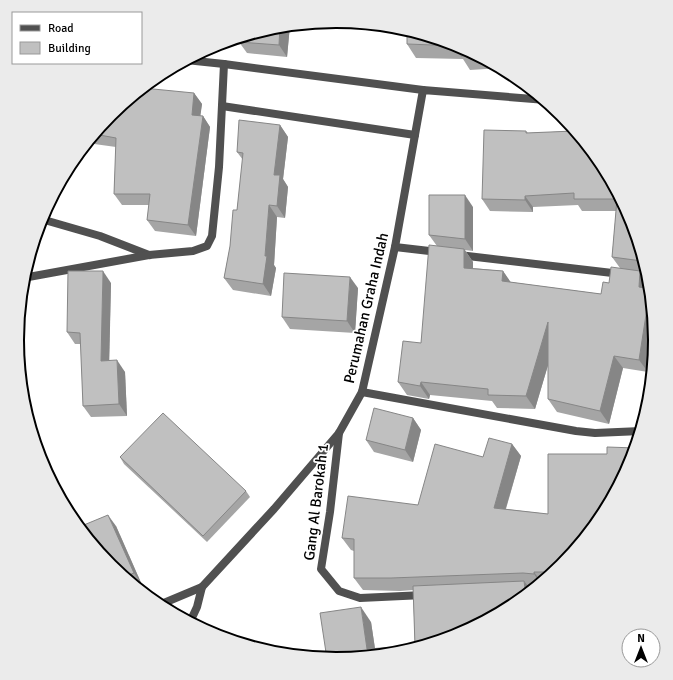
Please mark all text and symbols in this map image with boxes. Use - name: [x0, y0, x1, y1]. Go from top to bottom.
- legend: [12, 12, 142, 64]
- text: Road: [48, 21, 74, 36]
- text: Building: [48, 41, 91, 56]
- street label: Perumahan Graha Indah: [340, 231, 392, 385]
- street label: Gang Al Barokah 1: [300, 442, 332, 562]
- north arrow: [621, 628, 661, 668]
- text: N: [637, 632, 645, 645]

